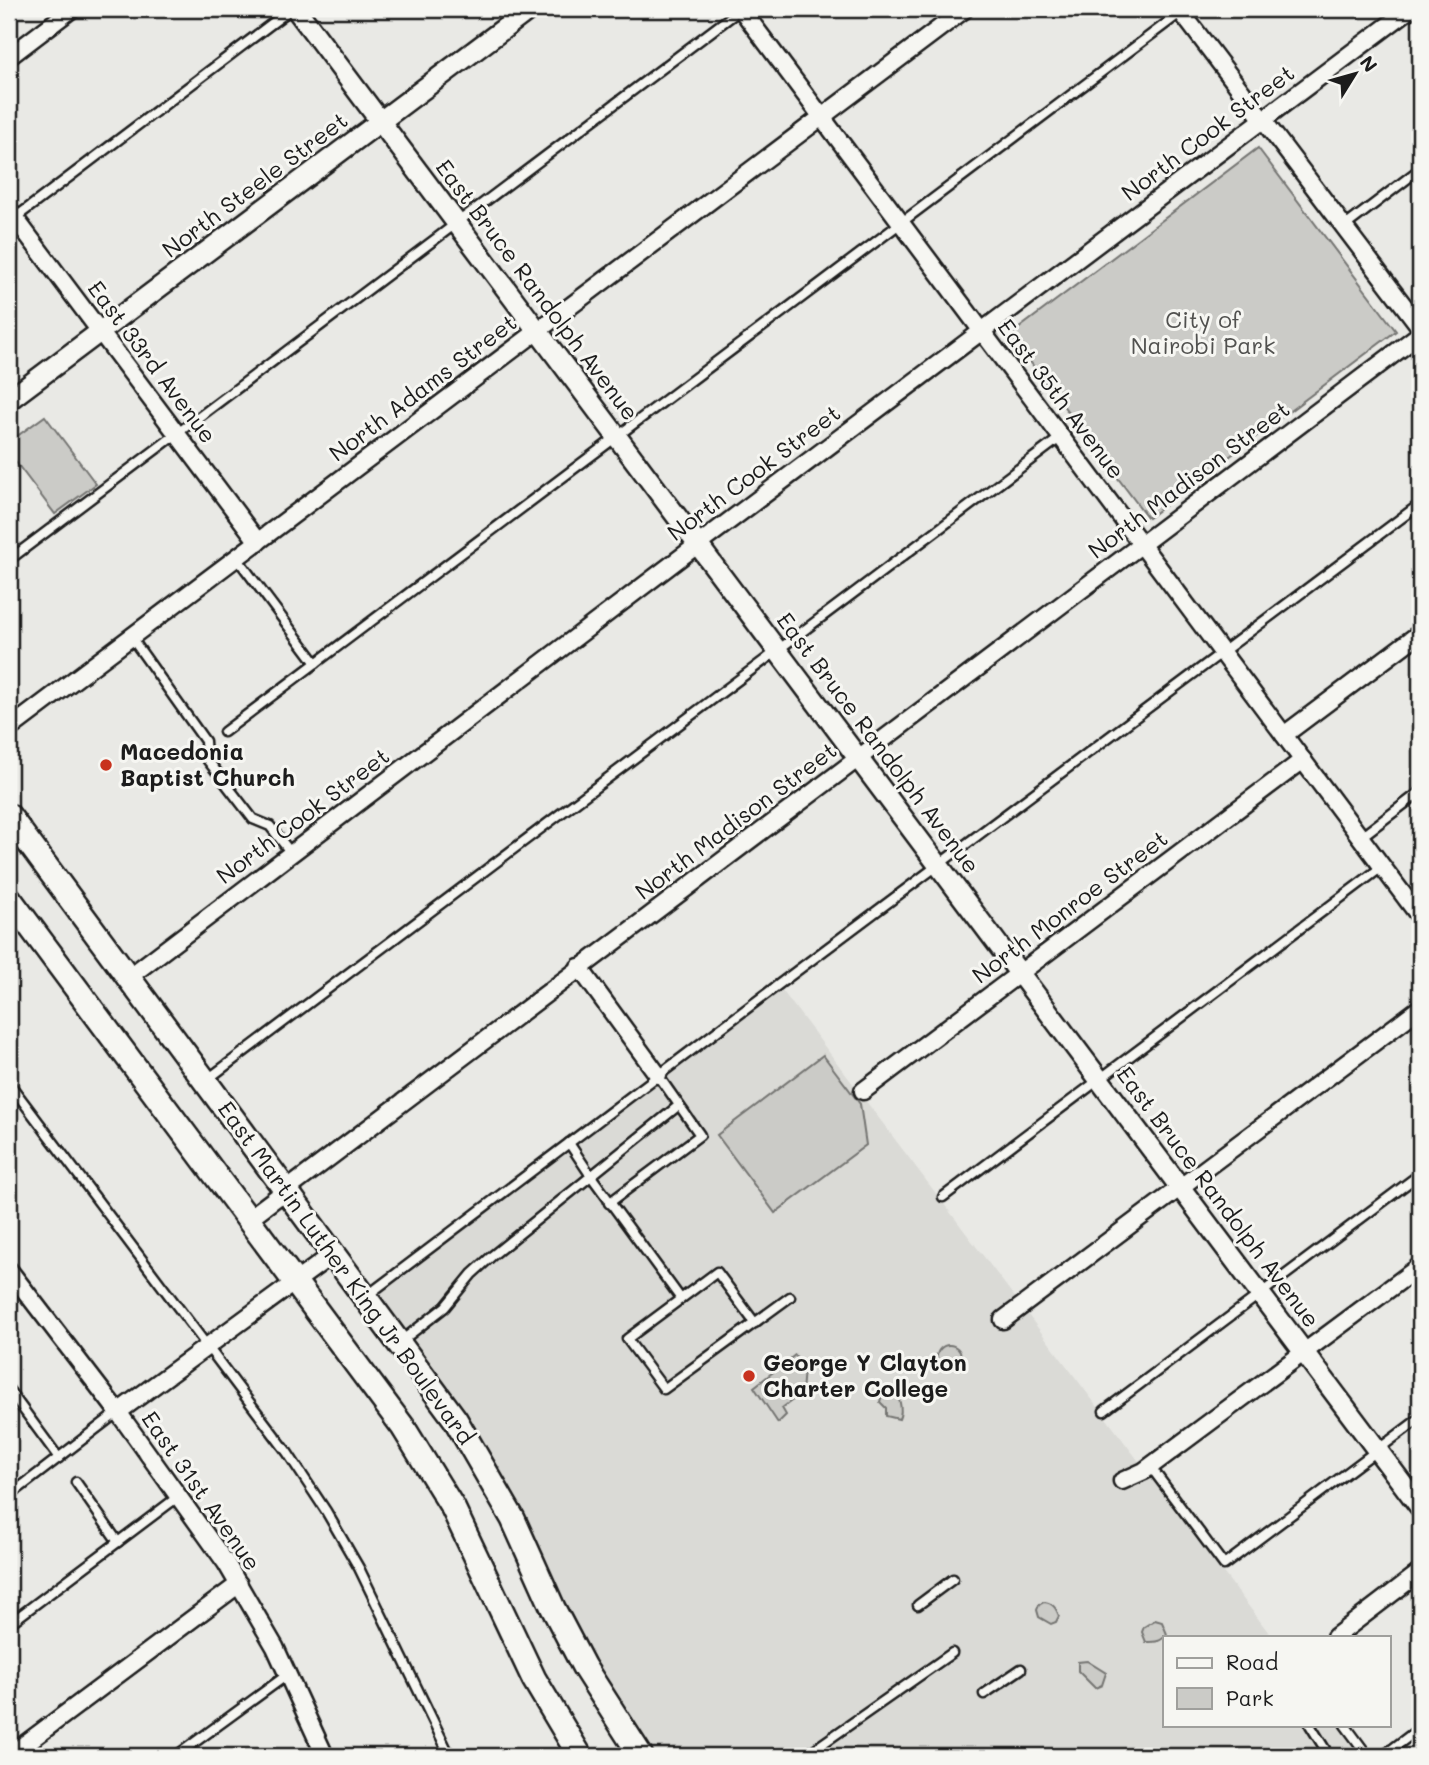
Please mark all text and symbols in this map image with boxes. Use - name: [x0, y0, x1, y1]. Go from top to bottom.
- north arrow: [1320, 38, 1390, 108]
- text: N: [1355, 50, 1383, 77]
- street label: North Cook Street: [1115, 57, 1300, 207]
- street label: North Steele Street: [156, 105, 353, 264]
- street label: East Bruce Randolph Avenue: [430, 153, 646, 426]
- street label: East 33rd Avenue: [82, 274, 224, 449]
- park label: City of Nairobi Park: [1131, 304, 1275, 360]
- street label: North Adams Street: [323, 307, 522, 468]
- street label: East 35th Avenue: [992, 312, 1132, 485]
- street label: North Madison Street: [1082, 393, 1295, 565]
- street label: North Cook Street: [661, 397, 846, 547]
- street label: East Bruce Randolph Avenue: [771, 606, 987, 879]
- street label: North Madison Street: [629, 734, 842, 906]
- place label: Macedonia Baptist Church: [120, 736, 295, 792]
- street label: North Cook Street: [210, 740, 395, 890]
- marker: Macedonia Baptist Church: [98, 757, 114, 773]
- street label: North Monroe Street: [966, 823, 1173, 990]
- street label: East Bruce Randolph Avenue: [1111, 1060, 1327, 1333]
- street label: East Martin Luther King Jr Boulevard: [212, 1095, 482, 1450]
- place label: George Y Clayton Charter College: [763, 1347, 967, 1403]
- marker: George Y Clayton Charter College: [741, 1368, 757, 1384]
- street label: East 31st Avenue: [136, 1405, 268, 1576]
- legend: [1163, 1636, 1390, 1726]
- text: Road: [1226, 1648, 1278, 1675]
- text: Park: [1226, 1684, 1274, 1711]

